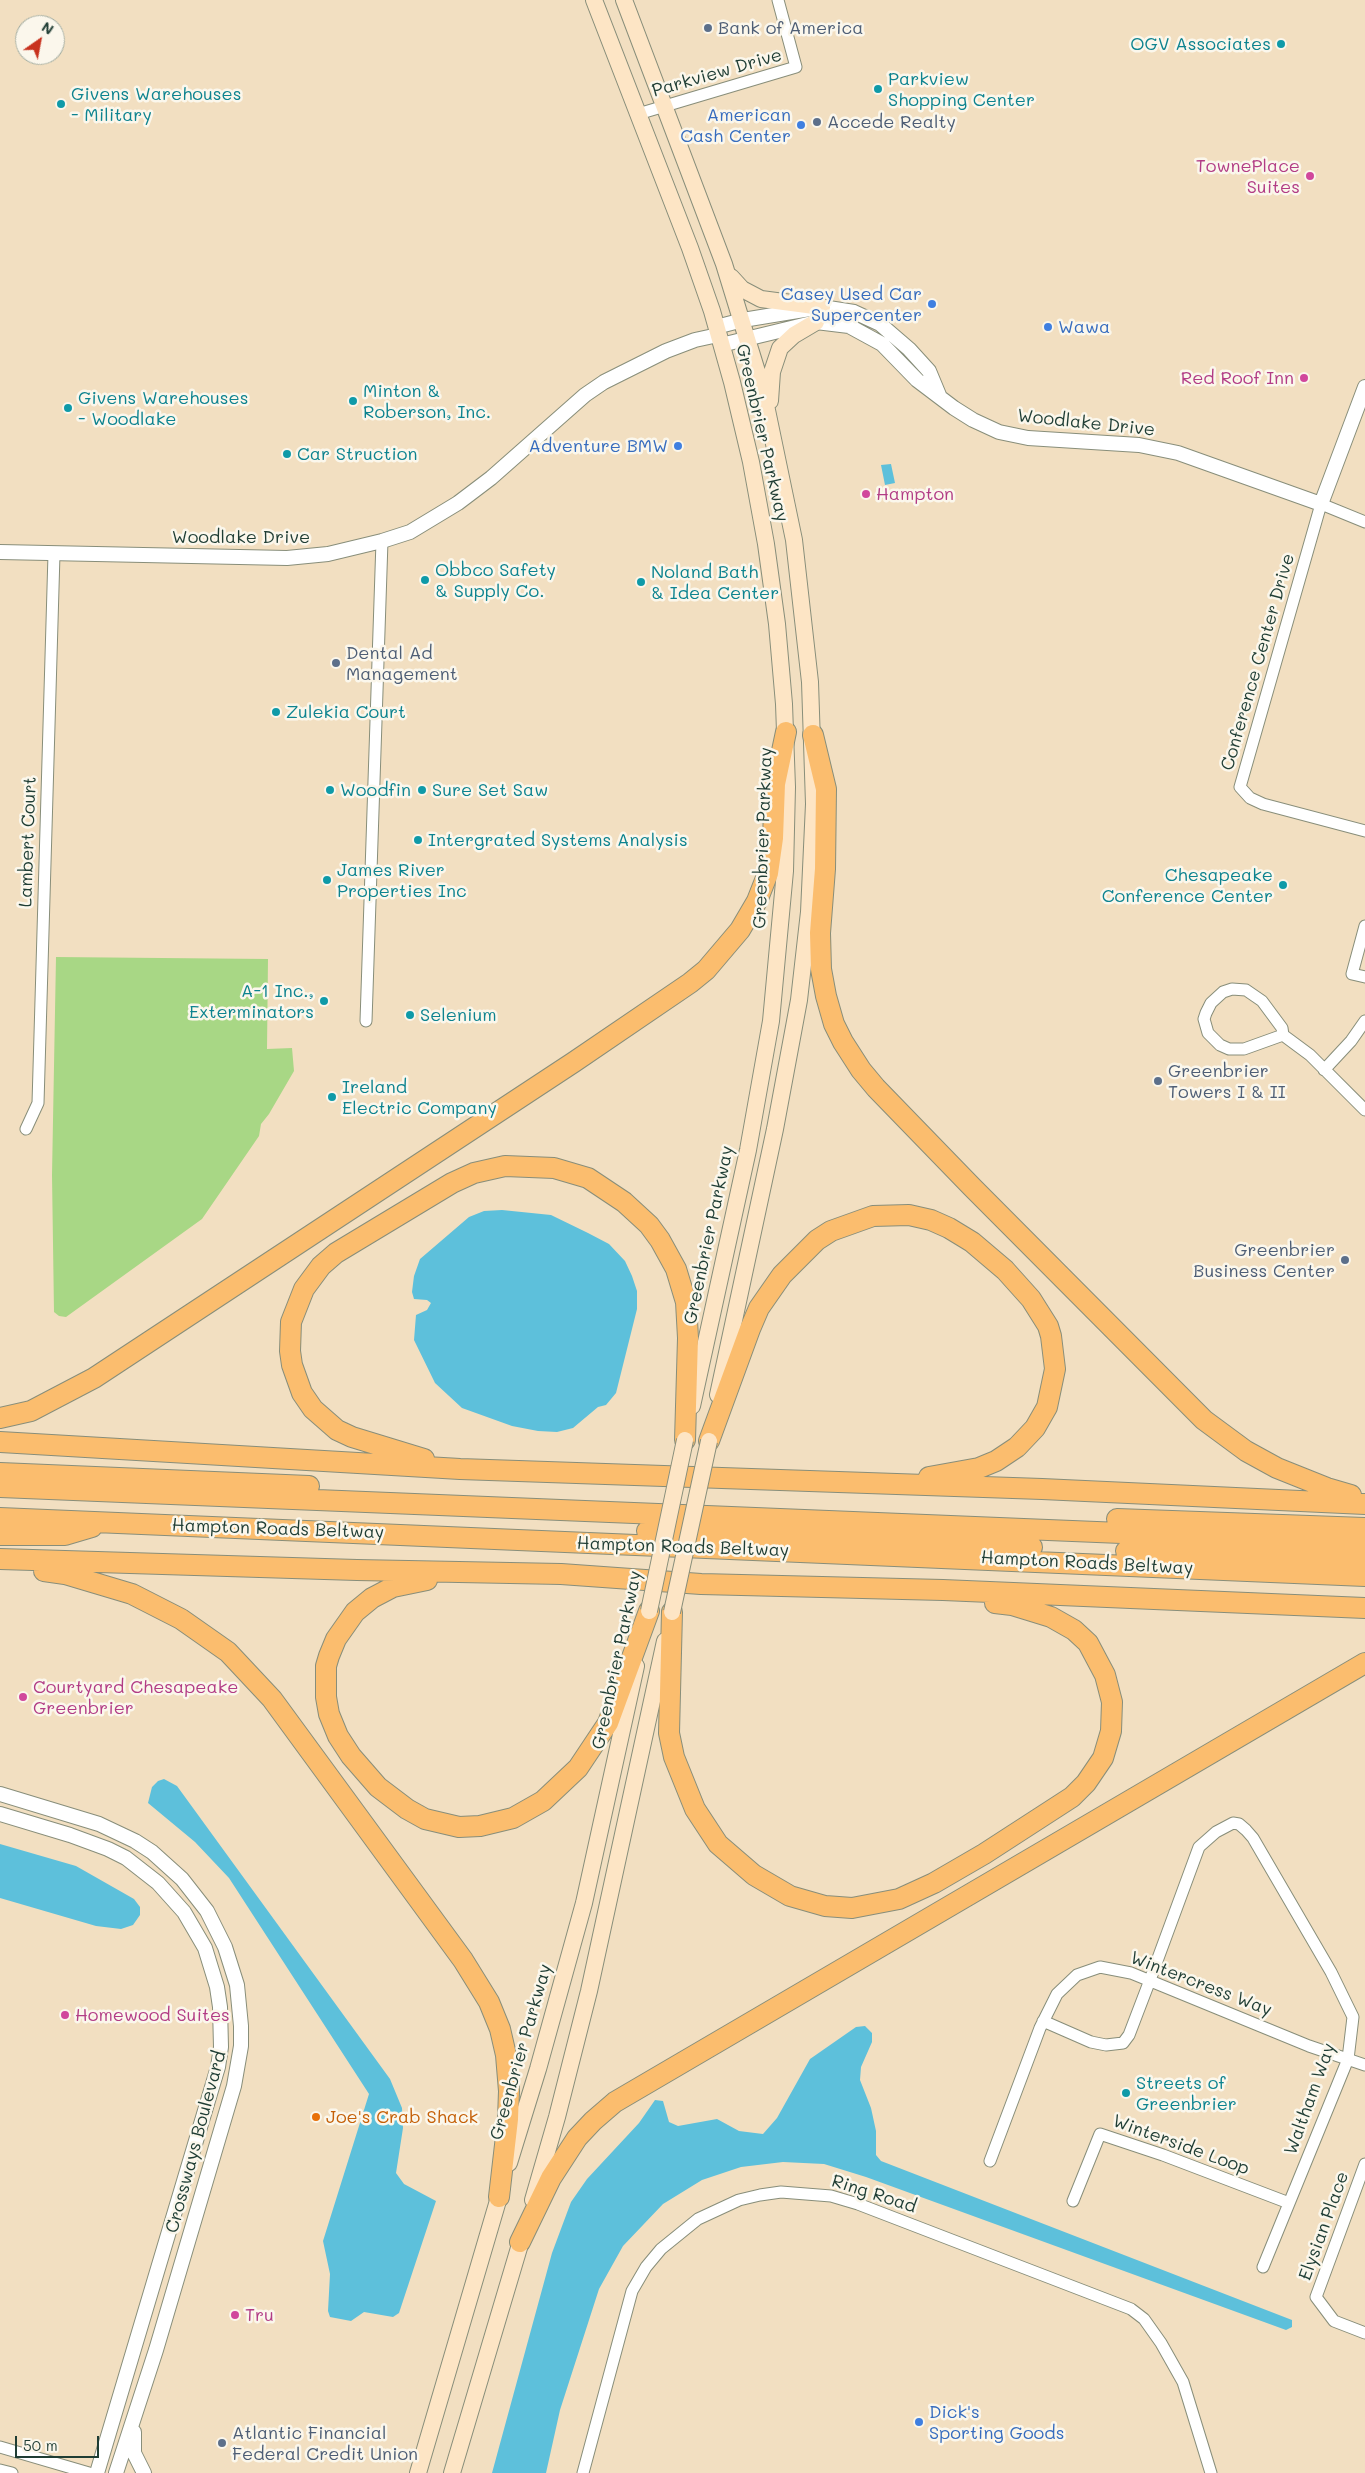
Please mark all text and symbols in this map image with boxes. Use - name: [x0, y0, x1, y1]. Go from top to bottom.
- north arrow: [15, 15, 65, 65]
- text: N: [38, 17, 58, 39]
- place label: Bank of America: [718, 17, 863, 39]
- marker: Bank of America: [702, 22, 714, 34]
- place label: OGV Associates: [1130, 33, 1271, 55]
- marker: OGV Associates: [1275, 38, 1287, 50]
- street label: Parkview Drive: [649, 44, 785, 102]
- place label: Parkview Shopping Center: [888, 68, 1035, 110]
- place label: Givens Warehouses - Military: [71, 83, 241, 126]
- marker: Parkview Shopping Center: [872, 83, 884, 95]
- marker: Givens Warehouses - Military: [55, 98, 67, 110]
- place label: American Cash Center: [680, 104, 791, 146]
- place label: Accede Realty: [827, 111, 956, 133]
- marker: Accede Realty: [811, 116, 823, 128]
- marker: American Cash Center: [795, 119, 807, 131]
- place label: TownePlace Suites: [1196, 155, 1300, 198]
- marker: TownePlace Suites: [1304, 170, 1316, 182]
- place label: Casey Used Car Supercenter: [781, 283, 922, 326]
- marker: Casey Used Car Supercenter: [926, 298, 938, 310]
- place label: Wawa: [1058, 316, 1110, 338]
- marker: Wawa: [1042, 321, 1054, 333]
- street label: Greenbrier Parkway: [731, 342, 793, 524]
- place label: Red Roof Inn: [1181, 367, 1294, 389]
- marker: Red Roof Inn: [1298, 372, 1310, 384]
- place label: Minton & Roberson, Inc.: [363, 380, 491, 422]
- place label: Givens Warehouses - Woodlake: [78, 387, 248, 429]
- marker: Minton & Roberson, Inc.: [347, 395, 359, 407]
- marker: Givens Warehouses - Woodlake: [62, 402, 74, 414]
- street label: Woodlake Drive: [1016, 405, 1156, 441]
- place label: Adventure BMW: [528, 435, 668, 457]
- marker: Adventure BMW: [672, 440, 684, 452]
- place label: Car Struction: [297, 443, 417, 465]
- marker: Car Struction: [281, 448, 293, 460]
- place label: Hampton: [876, 483, 954, 505]
- marker: Hampton: [860, 488, 872, 500]
- street label: Woodlake Drive: [172, 526, 310, 548]
- street label: Conference Center Drive: [1217, 551, 1299, 773]
- place label: Obbco Safety & Supply Co.: [435, 559, 556, 602]
- place label: Noland Bath & Idea Center: [651, 561, 779, 604]
- marker: Obbco Safety & Supply Co.: [419, 574, 431, 586]
- marker: Noland Bath & Idea Center: [635, 576, 647, 588]
- place label: Dental Ad Management: [346, 642, 458, 684]
- marker: Dental Ad Management: [330, 657, 342, 669]
- place label: Zulekia Court: [286, 701, 406, 723]
- marker: Zulekia Court: [270, 706, 282, 718]
- street label: Greenbrier Parkway: [749, 747, 777, 929]
- street label: Lambert Court: [15, 776, 41, 908]
- place label: Woodfin: [340, 779, 411, 801]
- place label: Sure Set Saw: [432, 779, 548, 801]
- marker: Woodfin: [324, 784, 336, 796]
- marker: Sure Set Saw: [416, 784, 428, 796]
- place label: Intergrated Systems Analysis: [428, 829, 688, 851]
- marker: Intergrated Systems Analysis: [412, 834, 424, 846]
- place label: James River Properties Inc: [337, 859, 467, 902]
- place label: Chesapeake Conference Center: [1102, 864, 1273, 906]
- marker: James River Properties Inc: [321, 874, 333, 886]
- marker: Chesapeake Conference Center: [1277, 879, 1289, 891]
- place label: A-1 Inc., Exterminators: [189, 980, 314, 1022]
- marker: A-1 Inc., Exterminators: [318, 995, 330, 1007]
- place label: Selenium: [420, 1004, 497, 1026]
- marker: Selenium: [404, 1009, 416, 1021]
- place label: Greenbrier Towers I & II: [1168, 1060, 1286, 1102]
- marker: Greenbrier Towers I & II: [1152, 1075, 1164, 1087]
- place label: Ireland Electric Company: [342, 1076, 497, 1118]
- marker: Ireland Electric Company: [326, 1091, 338, 1103]
- street label: Greenbrier Parkway: [680, 1144, 738, 1326]
- place label: Greenbrier Business Center: [1193, 1239, 1335, 1282]
- marker: Greenbrier Business Center: [1339, 1254, 1351, 1266]
- street label: Hampton Roads Beltway: [171, 1514, 385, 1544]
- street label: Hampton Roads Beltway: [576, 1532, 790, 1562]
- street label: Hampton Roads Beltway: [980, 1547, 1194, 1579]
- street label: Greenbrier Parkway: [588, 1569, 646, 1751]
- place label: Courtyard Chesapeake Greenbrier: [33, 1676, 238, 1718]
- marker: Courtyard Chesapeake Greenbrier: [17, 1691, 29, 1703]
- street label: Wintercress Way: [1127, 1947, 1275, 2021]
- street label: Greenbrier Parkway: [486, 1962, 556, 2142]
- place label: Homewood Suites: [75, 2004, 230, 2026]
- marker: Homewood Suites: [59, 2009, 71, 2021]
- street label: Waltham Way: [1280, 2040, 1340, 2158]
- street label: Crossways Boulevard: [161, 2049, 231, 2235]
- place label: Streets of Greenbrier: [1136, 2072, 1237, 2114]
- marker: Streets of Greenbrier: [1120, 2087, 1132, 2099]
- place label: Joe's Crab Shack: [326, 2106, 478, 2128]
- street label: Winterside Loop: [1110, 2110, 1252, 2180]
- marker: Joe's Crab Shack: [310, 2111, 322, 2123]
- street label: Elysian Place: [1294, 2169, 1354, 2283]
- street label: Ring Road: [829, 2170, 919, 2218]
- place label: Tru: [245, 2304, 274, 2326]
- marker: Tru: [229, 2309, 241, 2321]
- place label: Dick's Sporting Goods: [929, 2401, 1064, 2444]
- marker: Dick's Sporting Goods: [913, 2416, 925, 2428]
- place label: Atlantic Financial Federal Credit Union: [232, 2422, 418, 2464]
- scale bar: [18, 2426, 101, 2458]
- text: 50 m: [23, 2435, 58, 2455]
- marker: Atlantic Financial Federal Credit Union: [216, 2437, 228, 2449]

